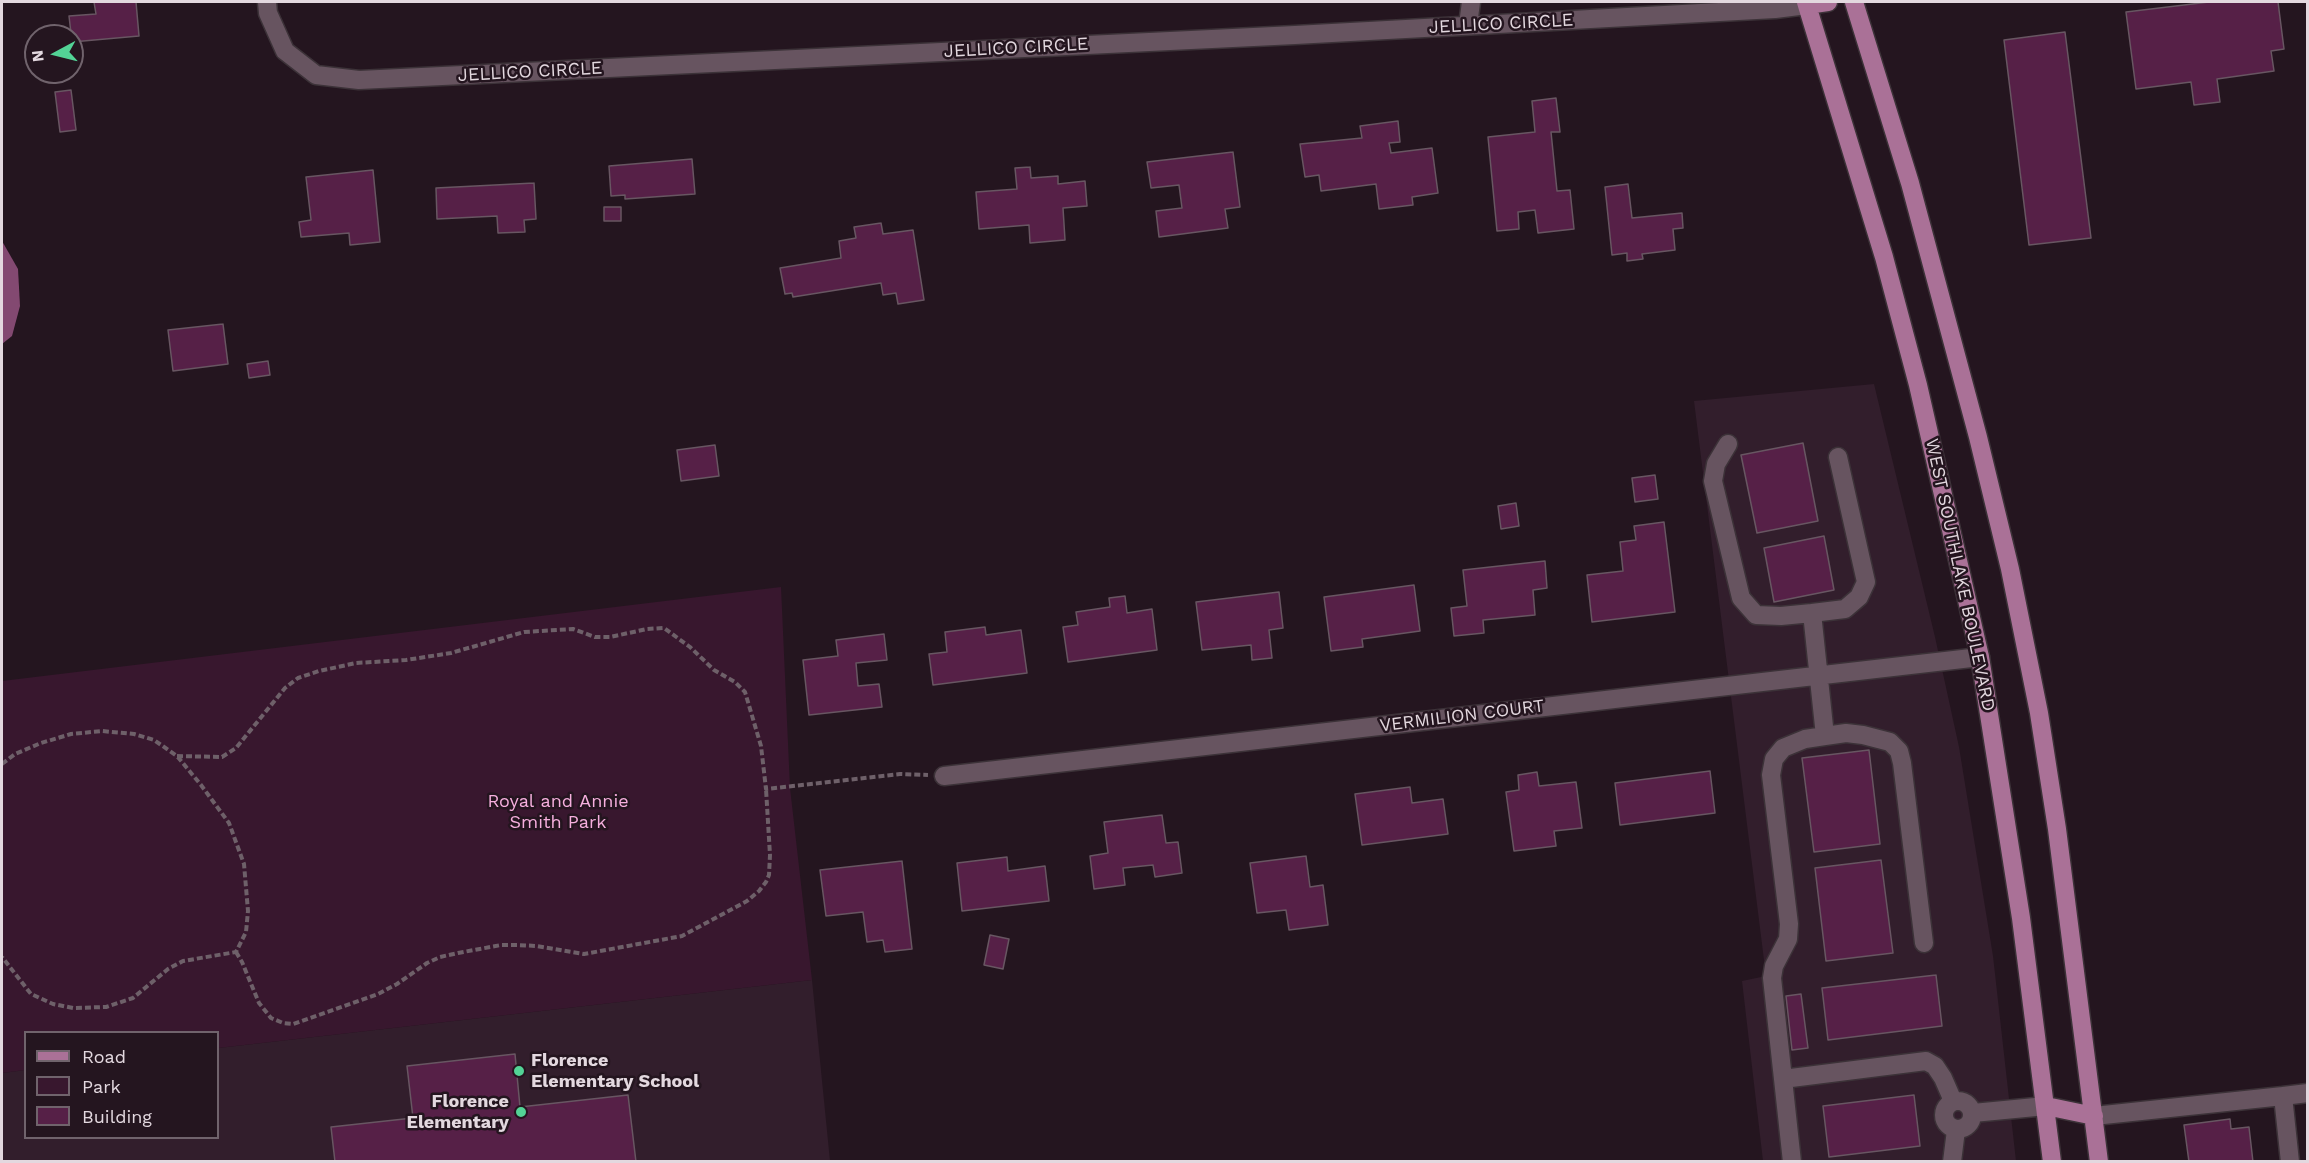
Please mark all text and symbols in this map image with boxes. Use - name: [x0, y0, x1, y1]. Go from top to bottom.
- street label: JELLICO CIRCLE: [1428, 9, 1574, 39]
- north arrow: [24, 24, 84, 84]
- street label: JELLICO CIRCLE: [943, 33, 1089, 63]
- text: N: [27, 49, 48, 63]
- street label: JELLICO CIRCLE: [457, 57, 603, 87]
- street label: WEST SOUTHLAKE BOULEVARD: [1921, 437, 1999, 713]
- street label: VERMILION COURT: [1378, 695, 1546, 737]
- park label: Royal and Annie Smith Park: [487, 791, 629, 834]
- legend: [24, 1031, 219, 1139]
- text: Road: [82, 1046, 126, 1067]
- place label: Florence Elementary School: [531, 1050, 699, 1092]
- marker: Florence Elementary School: [512, 1064, 526, 1078]
- text: Park: [82, 1076, 121, 1097]
- place label: Florence Elementary: [407, 1091, 509, 1134]
- marker: Florence Elementary: [514, 1105, 528, 1119]
- text: Building: [82, 1106, 152, 1127]

